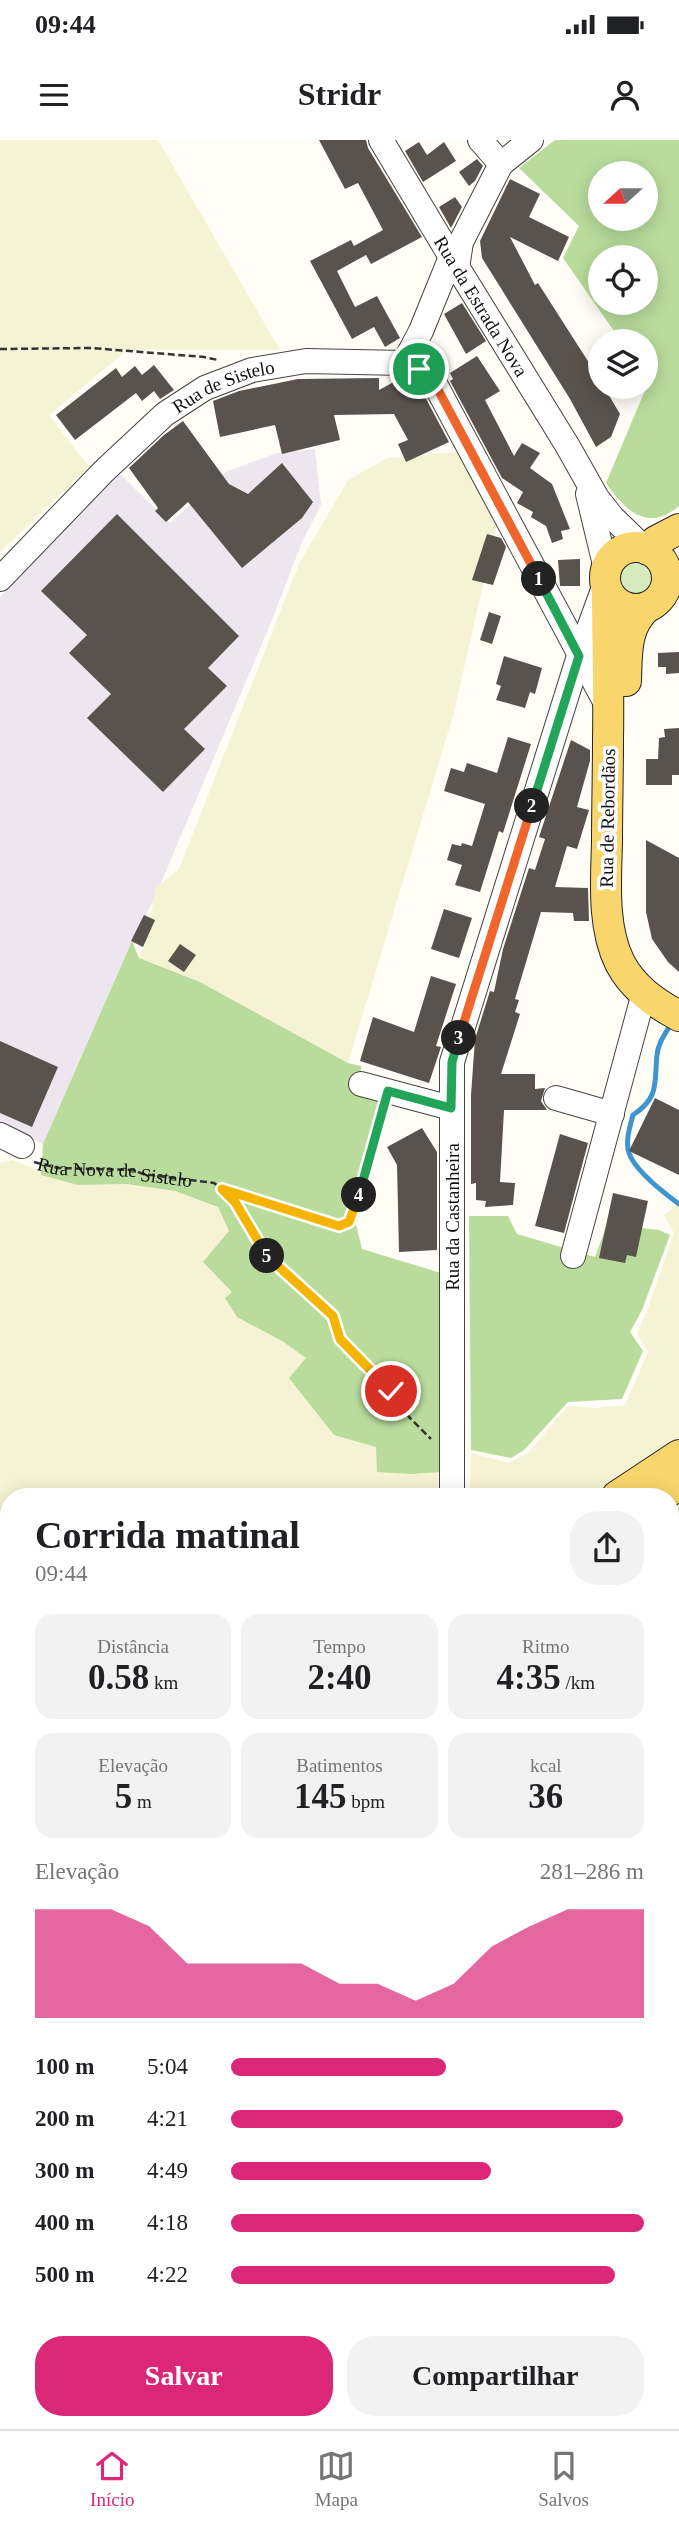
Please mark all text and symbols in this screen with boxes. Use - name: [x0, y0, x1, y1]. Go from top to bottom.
- text: 09:44: [35, 10, 96, 39]
- icon: menu: [35, 76, 73, 114]
- text: Stridr: [298, 76, 381, 112]
- icon: person: [606, 76, 644, 114]
- north arrow: [588, 161, 658, 231]
- map controls: [588, 161, 658, 399]
- street label: Rua da Estrada Nova: [430, 232, 532, 381]
- button: locate: [588, 245, 658, 315]
- button: layers: [588, 329, 658, 399]
- pin: [389, 339, 449, 399]
- icon: arrive: [400, 350, 438, 388]
- street label: Rua de Sistelo: [168, 356, 276, 417]
- pin: 1: [522, 562, 556, 597]
- text: 1: [534, 568, 543, 589]
- street label: Rua de Rebordãos: [596, 748, 619, 888]
- pin: 2: [514, 788, 550, 824]
- text: 2: [527, 795, 536, 816]
- pin: 3: [442, 1020, 476, 1056]
- text: 3: [454, 1027, 463, 1048]
- street label: Rua da Castanheira: [442, 1143, 463, 1291]
- street label: Rua Nova de Sistelo: [35, 1153, 193, 1191]
- pin: 4: [342, 1178, 376, 1212]
- text: 4: [354, 1184, 363, 1205]
- pin: 5: [250, 1238, 284, 1274]
- text: 5: [262, 1245, 271, 1266]
- pin: [361, 1361, 421, 1421]
- icon: check: [372, 1372, 410, 1410]
- button: share: [570, 1511, 644, 1585]
- text: Corrida matinal: [35, 1514, 300, 1556]
- text: 09:44: [35, 1561, 87, 1586]
- text: Distância: [97, 1636, 169, 1657]
- text: Tempo: [313, 1636, 366, 1657]
- text: Ritmo: [522, 1636, 570, 1657]
- text: 0.58: [88, 1658, 149, 1697]
- text: 2:40: [307, 1658, 372, 1697]
- text: 4:35: [497, 1658, 561, 1697]
- text: km: [149, 1672, 178, 1693]
- text: /km: [561, 1672, 595, 1693]
- text: Elevação: [98, 1755, 168, 1776]
- text: Batimentos: [296, 1755, 383, 1776]
- text: kcal: [530, 1755, 562, 1776]
- text: 5: [115, 1777, 132, 1816]
- text: 145: [294, 1777, 346, 1816]
- text: 36: [528, 1777, 563, 1816]
- text: m: [132, 1791, 152, 1812]
- text: bpm: [346, 1791, 385, 1812]
- text: Elevação: [35, 1859, 119, 1884]
- text: 281–286 m: [540, 1859, 644, 1884]
- text: 100 m: [35, 2054, 94, 2079]
- text: 5:04: [147, 2054, 188, 2079]
- text: 200 m: [35, 2106, 94, 2131]
- text: 4:21: [147, 2106, 188, 2131]
- text: 300 m: [35, 2158, 94, 2183]
- text: 4:49: [147, 2158, 188, 2183]
- text: 400 m: [35, 2210, 94, 2235]
- text: 4:18: [147, 2210, 188, 2235]
- text: 500 m: [35, 2262, 94, 2287]
- text: 4:22: [147, 2262, 188, 2287]
- button: Salvar: [35, 2336, 333, 2416]
- button: Compartilhar: [347, 2336, 644, 2416]
- tab: Início: [90, 2447, 134, 2511]
- tab: Mapa: [315, 2447, 358, 2511]
- tab: Salvos: [538, 2447, 589, 2511]

